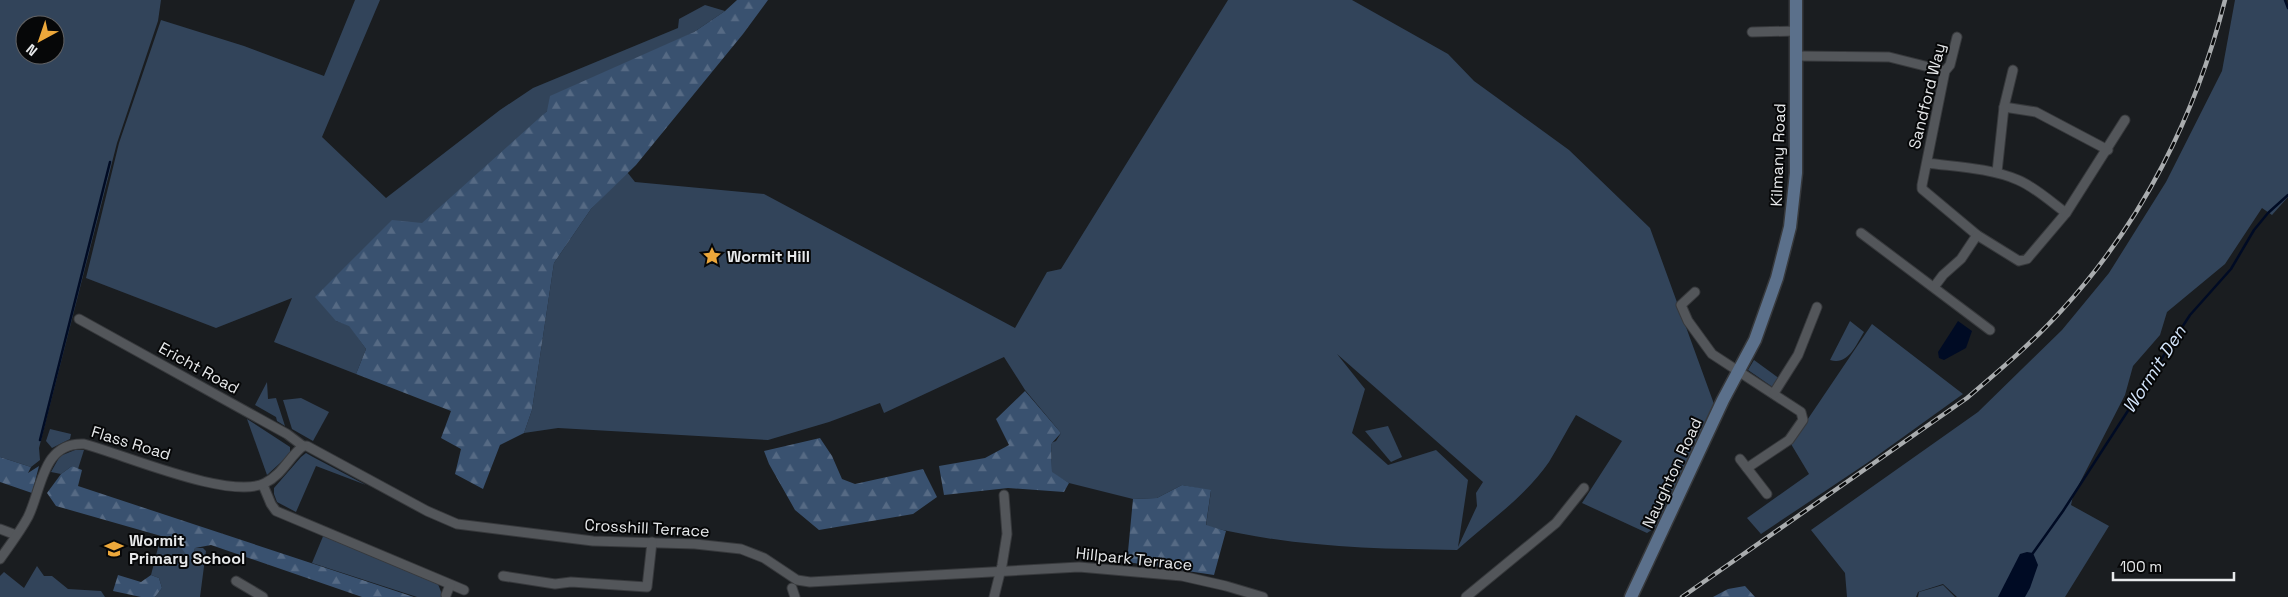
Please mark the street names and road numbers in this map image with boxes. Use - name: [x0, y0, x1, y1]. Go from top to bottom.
- street label: Sandford Way: [1904, 41, 1950, 151]
- street label: Kilmany Road: [1766, 103, 1790, 207]
- street label: Ericht Road: [155, 337, 243, 399]
- street label: Naughton Road: [1637, 414, 1707, 532]
- street label: Flass Road: [89, 421, 173, 465]
- street label: Crosshill Terrace: [584, 514, 710, 542]
- street label: Hillpark Terrace: [1075, 542, 1193, 576]

